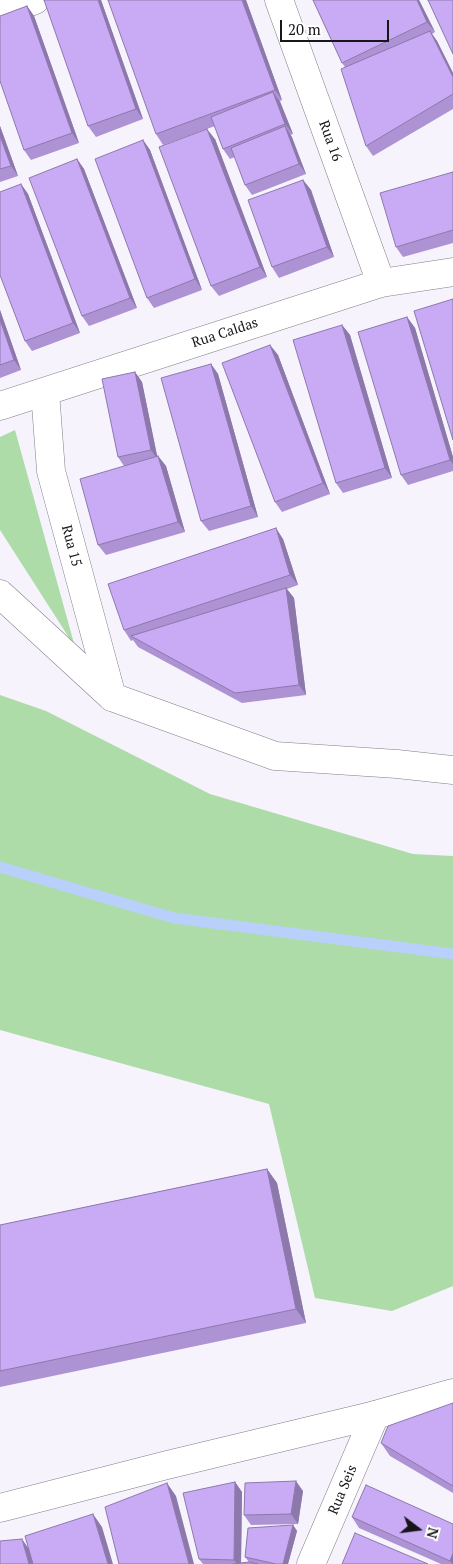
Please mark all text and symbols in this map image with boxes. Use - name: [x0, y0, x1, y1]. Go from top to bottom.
- scale bar: [283, 10, 392, 42]
- text: 20 m: [288, 19, 321, 39]
- street label: Rua 16: [315, 118, 345, 164]
- street label: Rua Caldas: [190, 314, 260, 352]
- street label: Rua 15: [57, 523, 85, 569]
- street label: Rua Seis: [325, 1463, 361, 1517]
- north arrow: [393, 1504, 443, 1554]
- text: N: [422, 1525, 444, 1541]

